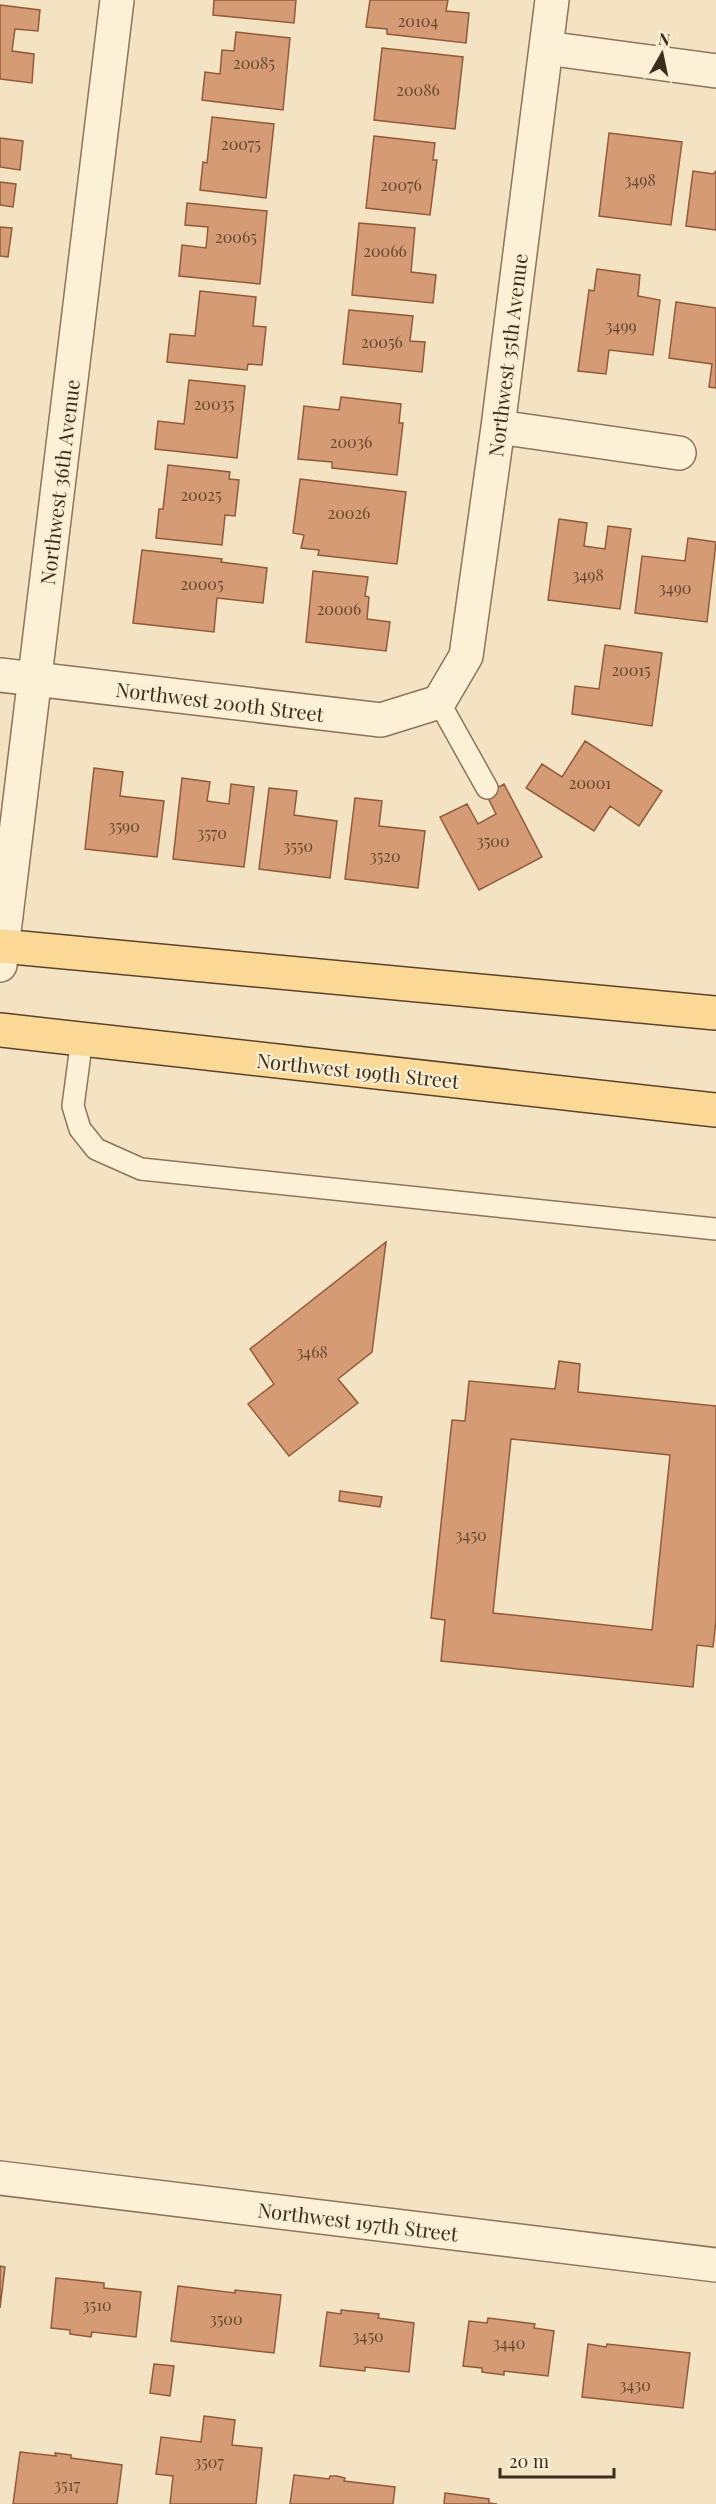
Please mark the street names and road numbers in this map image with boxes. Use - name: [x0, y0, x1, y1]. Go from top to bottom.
- street label: Northwest 35th Avenue: [481, 252, 533, 458]
- street label: Northwest 36th Avenue: [33, 378, 85, 586]
- street label: Northwest 200th Street: [114, 675, 326, 727]
- street label: Northwest 199th Street: [255, 1046, 462, 1094]
- street label: Northwest 197th Street: [256, 2195, 461, 2247]

